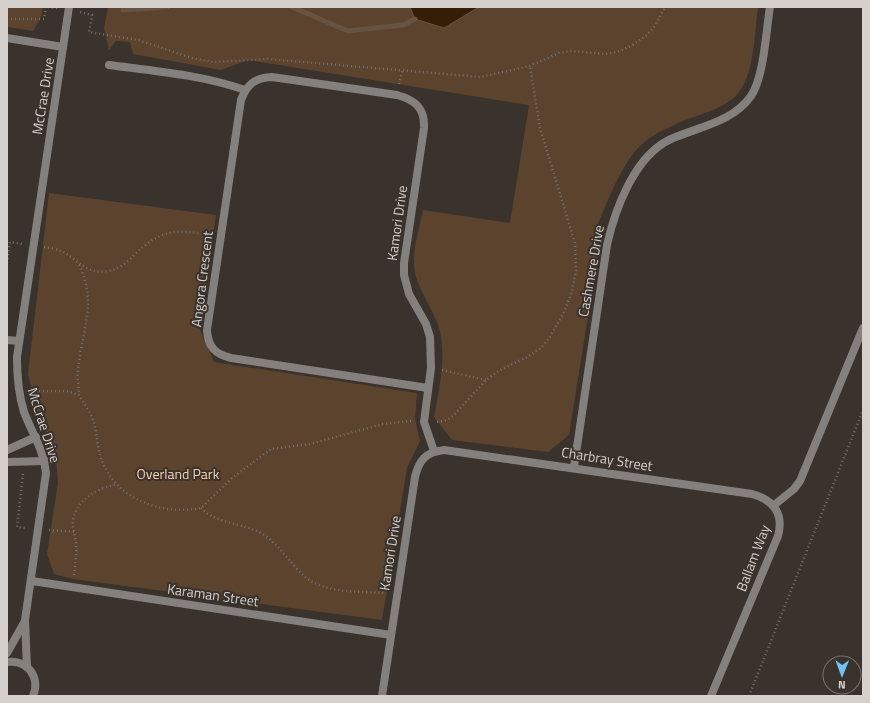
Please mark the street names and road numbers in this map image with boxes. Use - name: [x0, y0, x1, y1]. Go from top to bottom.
- street label: McCrae Drive: [26, 56, 59, 136]
- street label: Kamori Drive: [381, 184, 412, 262]
- street label: Cashmere Drive: [572, 223, 609, 318]
- street label: Angora Crescent: [185, 230, 218, 328]
- street label: McCrae Drive: [22, 385, 67, 465]
- street label: Charbray Street: [560, 441, 654, 476]
- street label: Kamori Drive: [373, 514, 406, 592]
- street label: Ballam Way: [730, 521, 775, 594]
- street label: Karaman Street: [166, 578, 260, 611]

